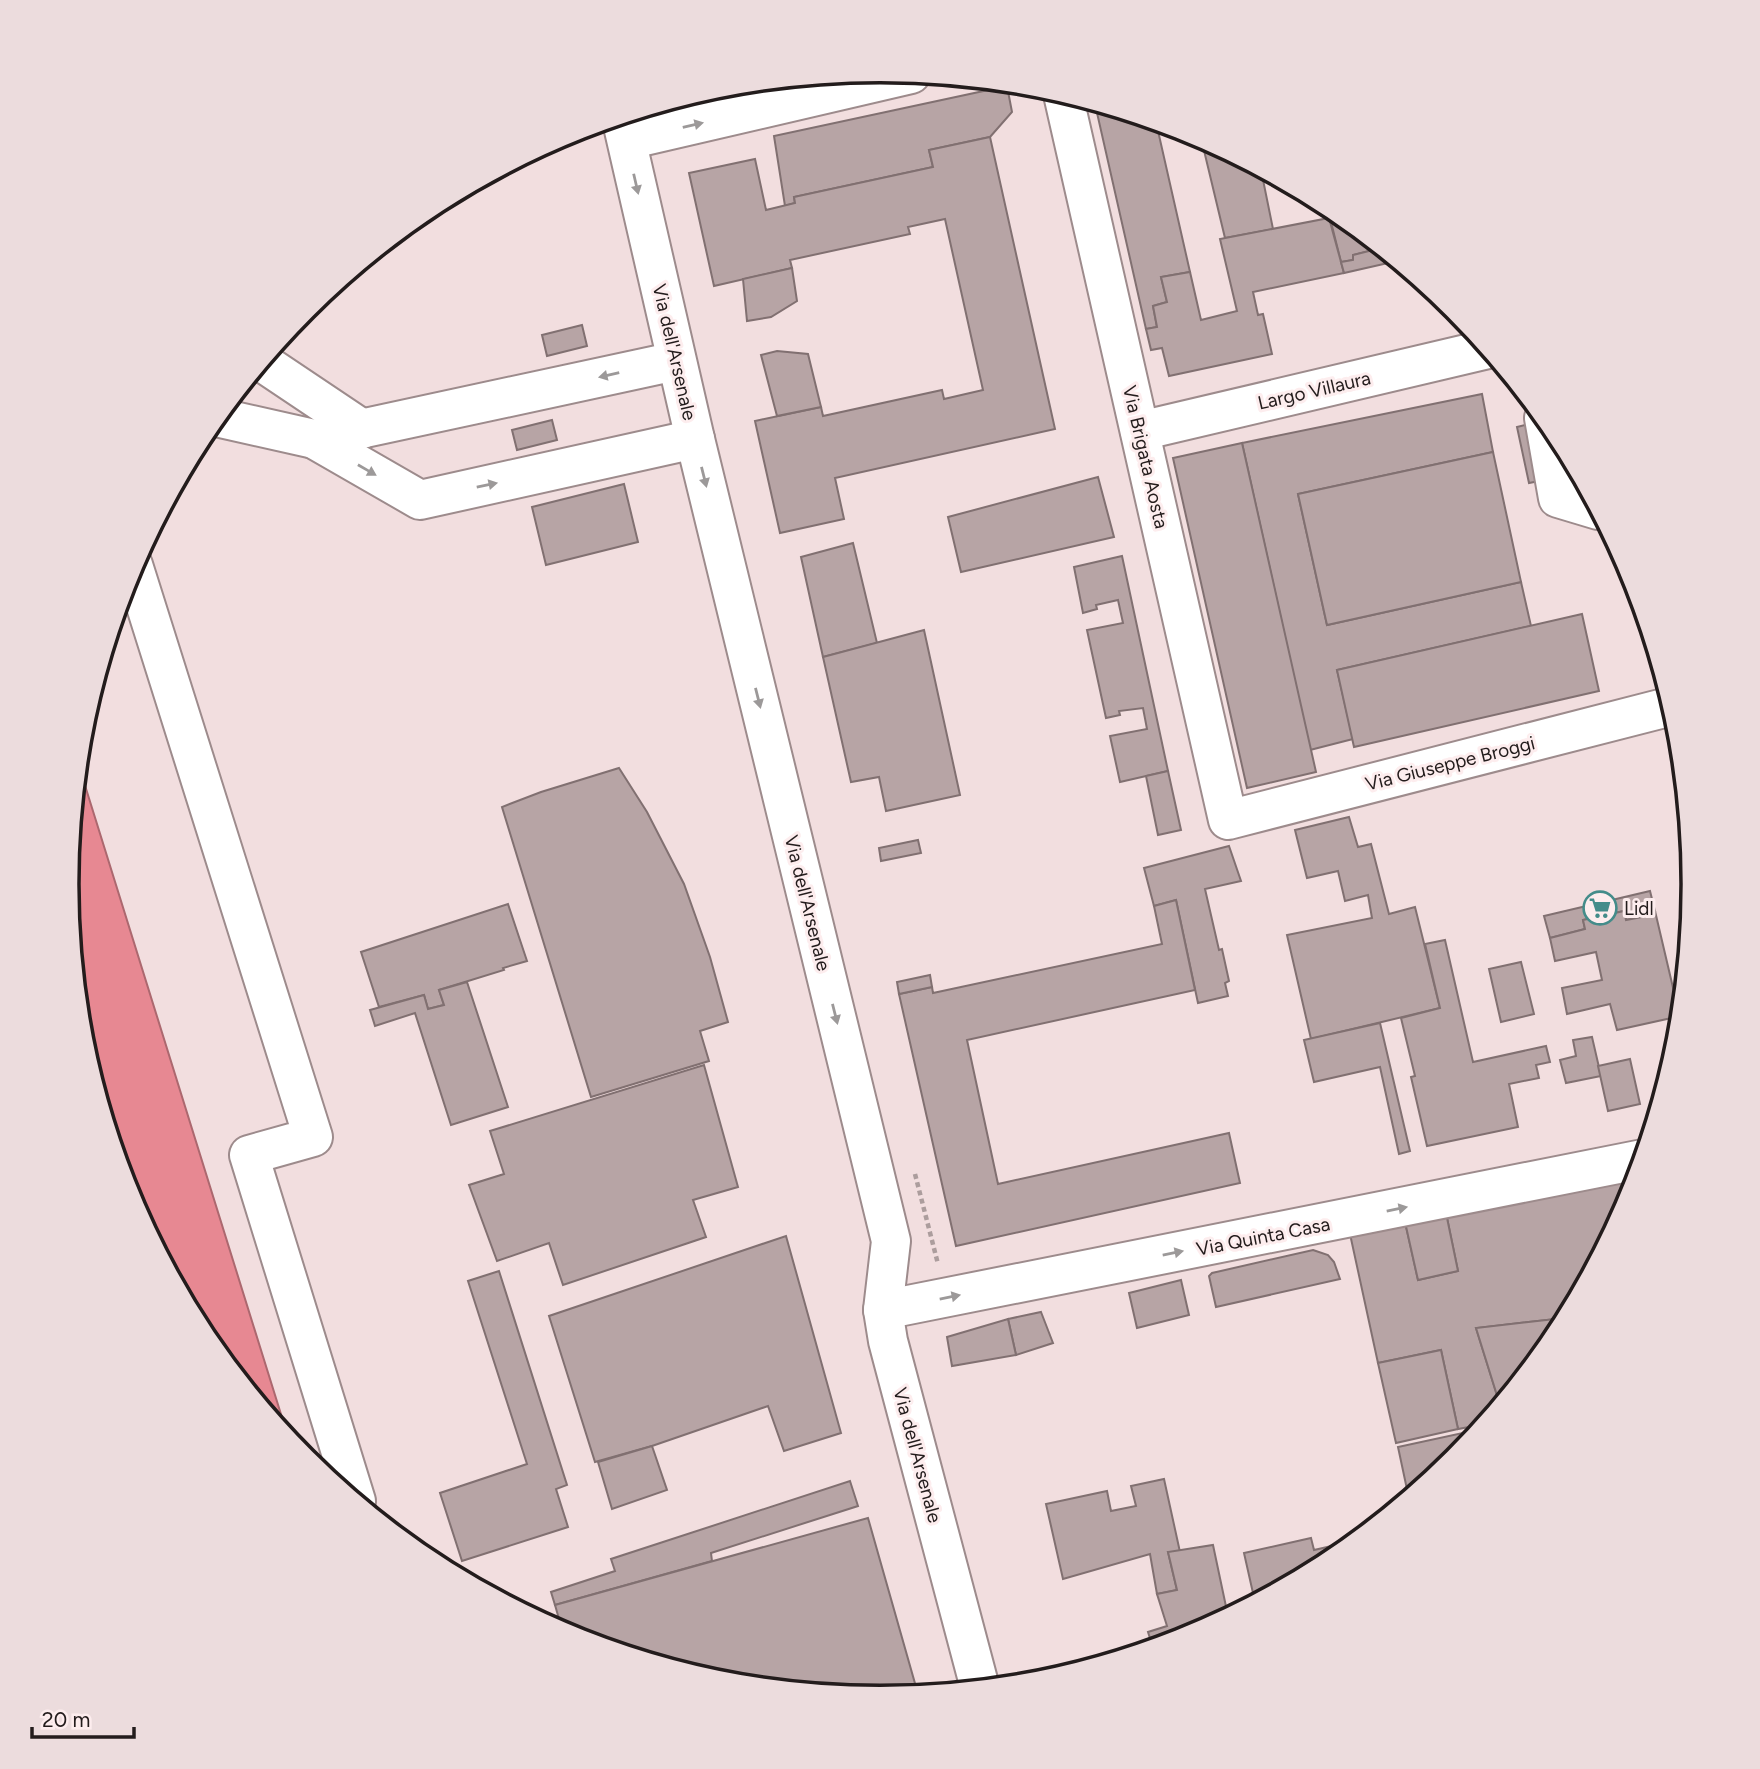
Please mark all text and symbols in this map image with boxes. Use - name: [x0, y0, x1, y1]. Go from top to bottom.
- one-way arrow: [682, 119, 704, 130]
- one-way arrow: [631, 173, 642, 195]
- street label: Via dell'Arsenale: [648, 282, 701, 422]
- street label: Largo Villaura: [1255, 366, 1373, 415]
- one-way arrow: [598, 370, 620, 381]
- street label: Via Brigata Aosta: [1118, 383, 1173, 531]
- one-way arrow: [357, 464, 376, 476]
- one-way arrow: [699, 466, 710, 488]
- one-way arrow: [476, 479, 498, 490]
- one-way arrow: [753, 687, 764, 709]
- street label: Via Giuseppe Broggi: [1363, 731, 1537, 796]
- street label: Via dell'Arsenale: [780, 833, 835, 973]
- supermarket icon: Lidl: [1581, 889, 1619, 927]
- place label: Lidl: [1624, 897, 1654, 920]
- one-way arrow: [830, 1003, 841, 1025]
- one-way arrow: [1386, 1203, 1408, 1214]
- street label: Via Quinta Casa: [1194, 1212, 1332, 1261]
- one-way arrow: [1162, 1247, 1184, 1258]
- one-way arrow: [939, 1291, 961, 1302]
- street label: Via dell'Arsenale: [888, 1385, 947, 1525]
- scale bar: [32, 1696, 133, 1740]
- text: 20 m: [42, 1707, 90, 1732]

